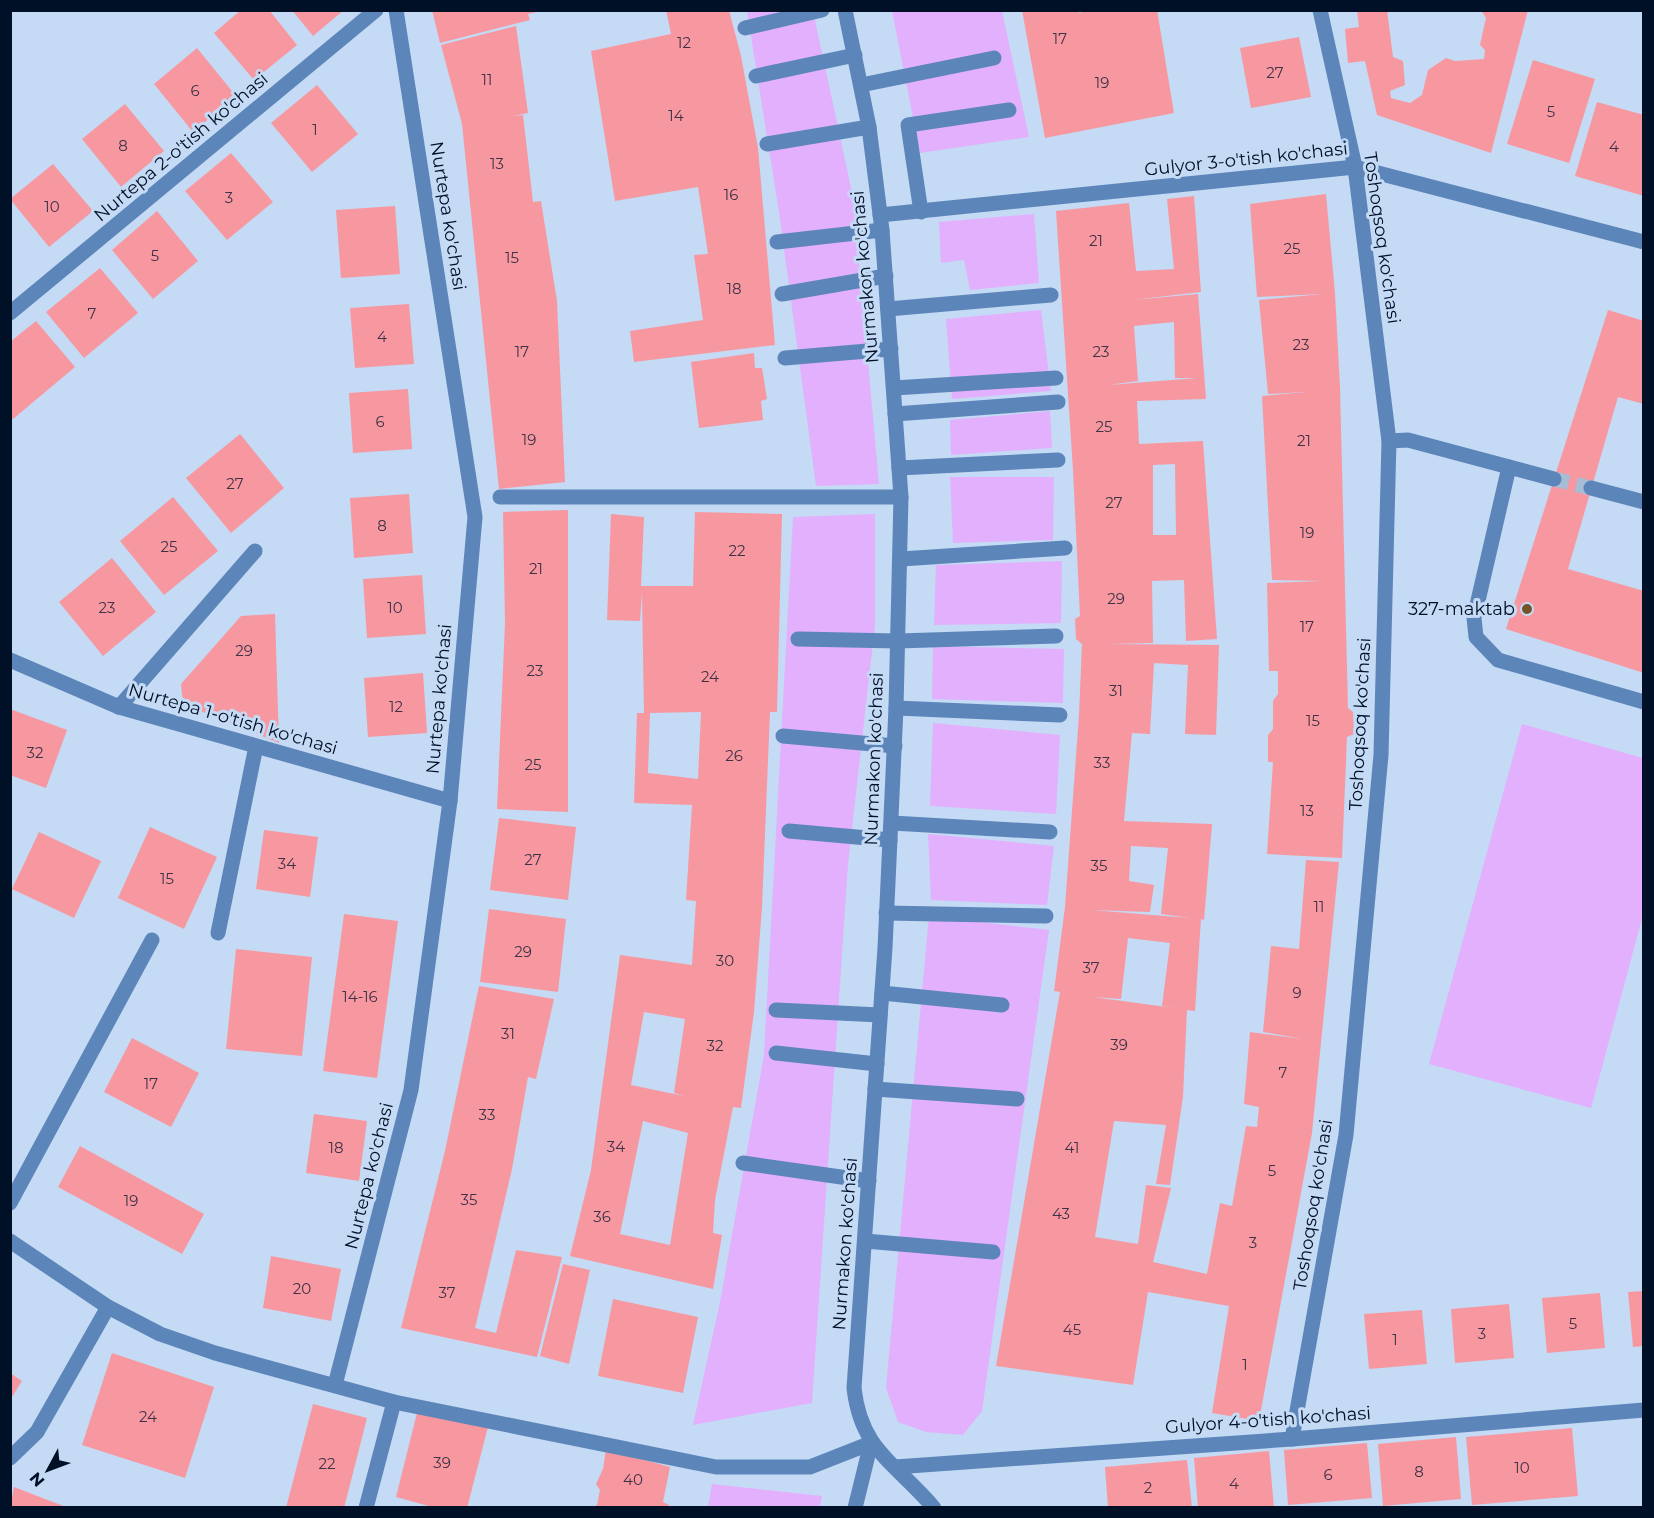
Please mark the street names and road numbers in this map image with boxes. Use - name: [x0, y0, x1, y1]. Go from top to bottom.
- street label: Nurtepa 2-o'tish ko'chasi: [90, 68, 272, 226]
- street label: Gulyor 3-o'tish ko'chasi: [1143, 137, 1349, 181]
- street label: Nurtepa ko'chasi: [425, 140, 471, 292]
- street label: Toshoqsoq ko'chasi: [1359, 151, 1405, 325]
- street label: Nurmakon ko'chasi: [846, 190, 884, 364]
- street label: Nurtepa ko'chasi: [421, 623, 457, 775]
- street label: Toshoqsoq ko'chasi: [1344, 637, 1376, 811]
- street label: Nurmakon ko'chasi: [860, 672, 888, 846]
- street label: Nurtepa 1-o'tish ko'chasi: [126, 679, 340, 759]
- street label: Nurtepa ko'chasi: [340, 1100, 398, 1252]
- street label: Toshoqsoq ko'chasi: [1289, 1118, 1337, 1292]
- street label: Nurmakon ko'chasi: [828, 1157, 862, 1331]
- street label: Gulyor 4-o'tish ko'chasi: [1164, 1402, 1372, 1438]

